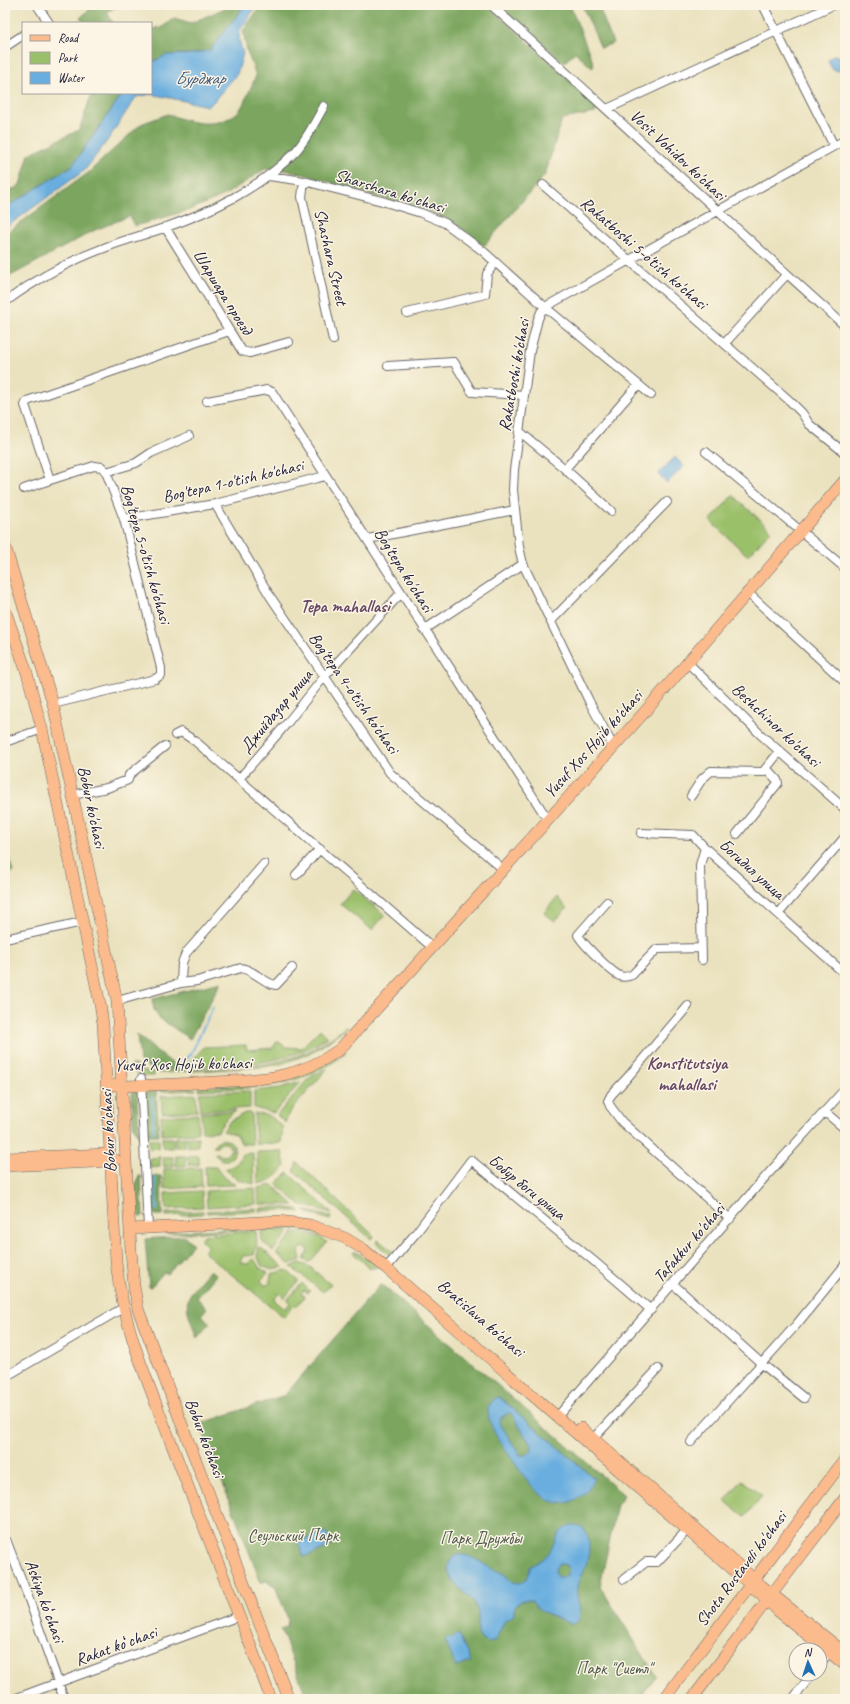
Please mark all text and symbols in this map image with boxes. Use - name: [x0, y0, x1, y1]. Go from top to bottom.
- legend: [22, 22, 152, 94]
- text: Road: [58, 30, 80, 46]
- text: Park: [58, 50, 79, 66]
- water label: Бурджар: [175, 67, 227, 89]
- text: Water: [58, 70, 86, 86]
- street label: Vosit Vohidov ko'chasi: [625, 105, 732, 206]
- street label: Sharshara koʻchasi: [332, 164, 449, 218]
- street label: Rakatboshi 5-o'tish ko'chasi: [576, 192, 713, 315]
- street label: Shashara Street: [310, 207, 353, 309]
- street label: Шаршара проезд: [189, 246, 259, 340]
- street label: Rakatboshi ko'chasi: [494, 315, 535, 433]
- street label: Bog'tepa 1-o'tish ko'chasi: [161, 454, 307, 507]
- street label: Bog'tepa 5-o'tish ko'chasi: [116, 482, 176, 628]
- street label: Bog'tepa ko'chasi: [370, 524, 439, 618]
- district label: Tepa mahallasi: [300, 595, 392, 617]
- street label: Bog'tepa 4-o'tish ko'chasi: [304, 628, 405, 759]
- street label: Джийдазар улица: [235, 664, 318, 757]
- street label: Beshchinor ko'chasi: [727, 679, 826, 773]
- street label: Yusuf Xos Hojib ko'chasi: [539, 684, 648, 802]
- street label: Bobur ko'chasi: [73, 764, 111, 852]
- street label: Богидил улица: [715, 834, 791, 905]
- street label: Yusuf Xos Hojib ko'chasi: [114, 1052, 254, 1076]
- district label: Konstitutsiya mahallasi: [647, 1052, 729, 1095]
- street label: Bobur ko'chasi: [95, 1087, 121, 1173]
- street label: Бобур боги улица: [484, 1150, 571, 1225]
- street label: Tafakkur ko'chasi: [649, 1197, 731, 1287]
- street label: Bratislava ko'chasi: [433, 1275, 530, 1363]
- street label: Bobur ko'chasi: [180, 1395, 230, 1482]
- street label: Shota Rustaveli ko'chasi: [691, 1506, 792, 1631]
- park label: Сеульский Парк: [248, 1525, 340, 1546]
- park label: Парк Дружбы: [440, 1528, 524, 1549]
- street label: Askiya koʻchasi: [20, 1557, 70, 1647]
- street label: Rakat koʻchasi: [72, 1621, 161, 1670]
- north arrow: [788, 1642, 828, 1682]
- text: N: [804, 1645, 813, 1659]
- park label: Парк "Сиетл": [576, 1658, 656, 1679]

